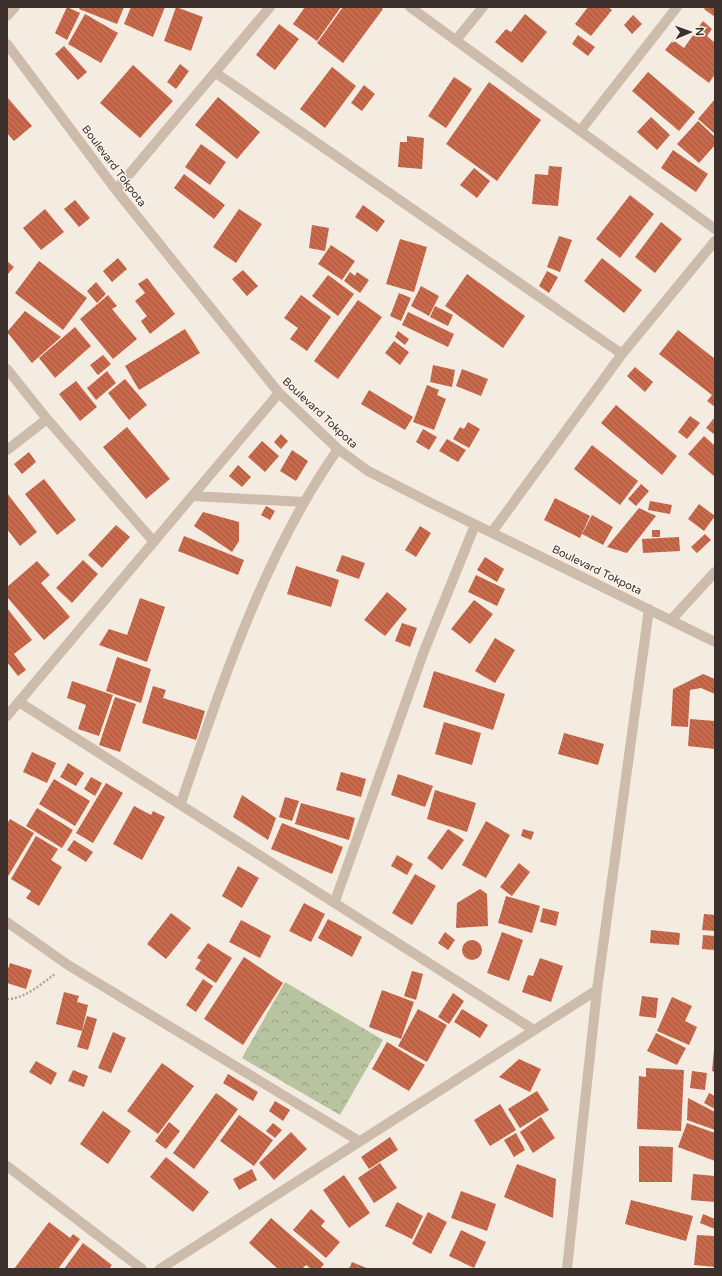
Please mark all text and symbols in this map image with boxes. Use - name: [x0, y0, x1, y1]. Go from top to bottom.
- north arrow: [670, 12, 710, 52]
- text: N: [693, 27, 706, 36]
- street label: Boulevard Tokpota: [79, 123, 149, 209]
- street label: Boulevard Tokpota: [280, 375, 360, 451]
- street label: Boulevard Tokpota: [550, 543, 644, 597]

